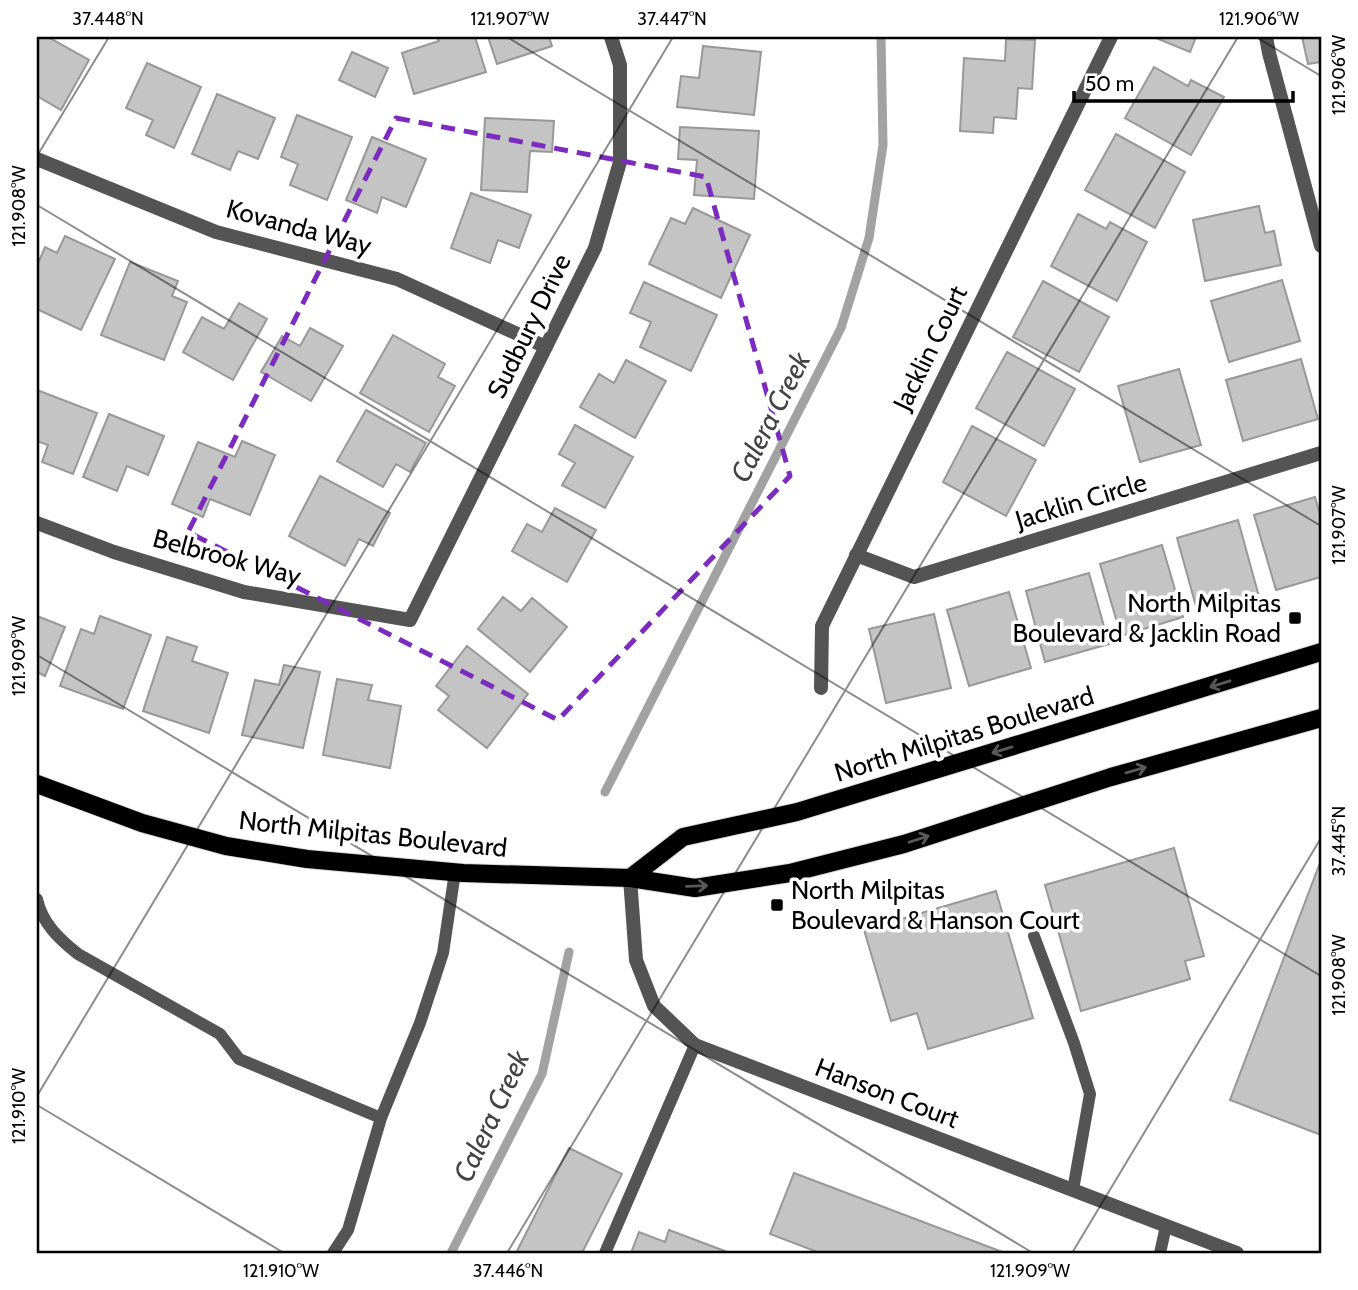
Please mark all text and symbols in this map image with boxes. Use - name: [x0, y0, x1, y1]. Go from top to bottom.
- text: 37.448°N: [72, 8, 144, 30]
- text: 121.907°W: [471, 8, 549, 30]
- text: 37.447°N: [637, 8, 707, 30]
- text: 121.906°W: [1219, 8, 1299, 30]
- text: 121.906°W: [1328, 35, 1350, 115]
- scale bar: [1074, 60, 1293, 104]
- text: 50 m: [1085, 71, 1134, 96]
- text: 121.908°W: [8, 166, 30, 246]
- street label: Kovanda Way: [223, 192, 375, 262]
- street label: Sudbury Drive: [480, 249, 578, 403]
- street label: Jacklin Court: [886, 280, 974, 417]
- water label: Calera Creek: [723, 346, 818, 488]
- street label: Jacklin Circle: [1010, 466, 1151, 536]
- text: 121.907°W: [1328, 486, 1350, 564]
- street label: Belbrook Way: [149, 522, 305, 592]
- place label: North Milpitas Boulevard & Jacklin Road: [1013, 587, 1281, 649]
- marker: North Milpitas Boulevard & Jacklin Road: [1287, 610, 1303, 626]
- text: 121.909°W: [8, 616, 30, 696]
- one-way arrow: [1209, 678, 1231, 691]
- street label: North Milpitas Boulevard: [830, 679, 1098, 789]
- one-way arrow: [991, 744, 1013, 757]
- one-way arrow: [1125, 763, 1147, 776]
- street label: North Milpitas Boulevard: [237, 804, 509, 864]
- text: 37.445°N: [1328, 806, 1350, 876]
- one-way arrow: [908, 832, 930, 844]
- place label: North Milpitas Boulevard & Hanson Court: [791, 874, 1080, 936]
- one-way arrow: [686, 880, 709, 893]
- marker: North Milpitas Boulevard & Hanson Court: [769, 897, 785, 913]
- text: 121.908°W: [1328, 935, 1350, 1015]
- water label: Calera Creek: [446, 1044, 537, 1187]
- street label: Hanson Court: [811, 1051, 963, 1135]
- text: 121.910°W: [8, 1068, 30, 1144]
- text: 121.910°W: [243, 1260, 319, 1282]
- text: 37.446°N: [473, 1260, 543, 1282]
- text: 121.909°W: [990, 1260, 1070, 1282]

